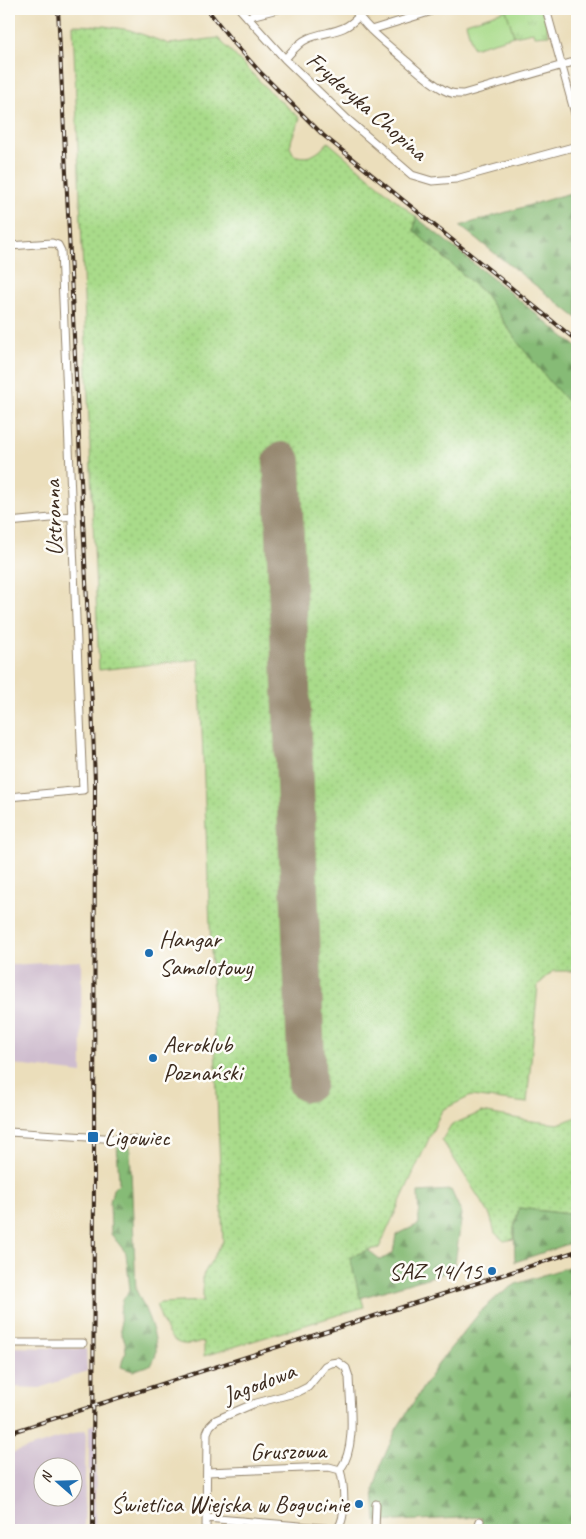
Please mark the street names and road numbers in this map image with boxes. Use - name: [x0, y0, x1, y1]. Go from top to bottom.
- street label: Fryderyka Chopina: [300, 45, 435, 168]
- street label: Ustronna: [37, 478, 69, 557]
- street label: Jagodowa: [217, 1355, 301, 1411]
- street label: Gruszowa: [250, 1435, 328, 1467]

